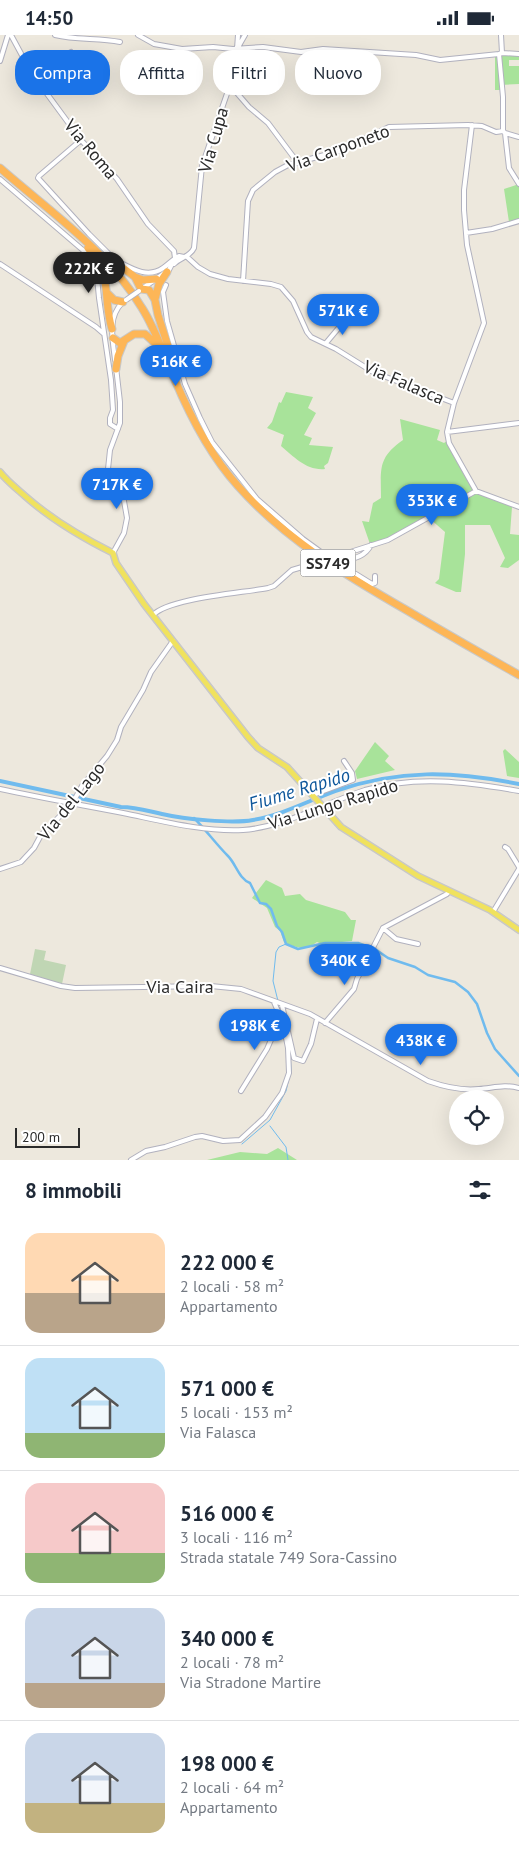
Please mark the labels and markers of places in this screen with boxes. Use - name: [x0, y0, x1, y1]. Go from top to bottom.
- pin: 222K €: [48, 251, 130, 294]
- pin: 571K €: [302, 293, 384, 336]
- pin: 516K €: [135, 345, 217, 387]
- pin: 717K €: [76, 467, 158, 510]
- pin: 353K €: [391, 483, 473, 526]
- pin: 340K €: [304, 943, 386, 986]
- pin: 198K €: [214, 1009, 296, 1051]
- pin: 438K €: [380, 1023, 462, 1066]

